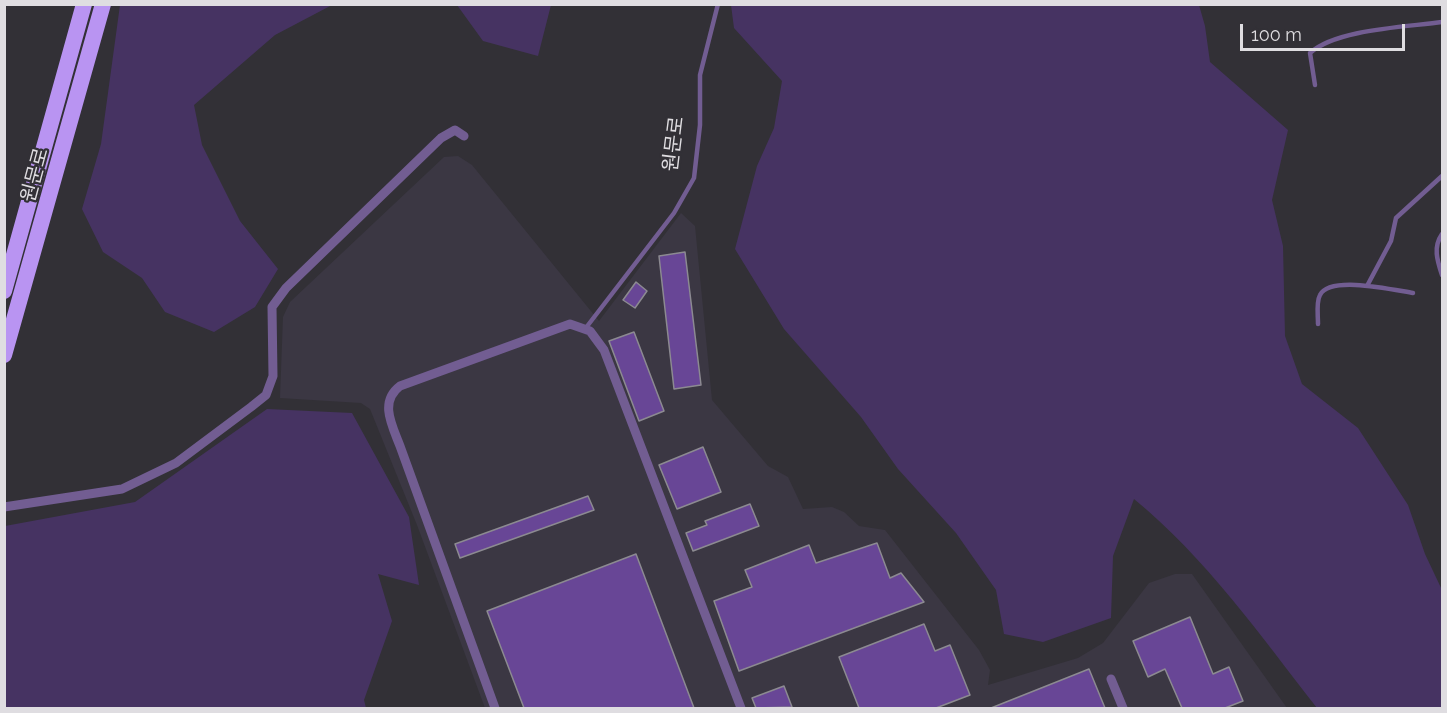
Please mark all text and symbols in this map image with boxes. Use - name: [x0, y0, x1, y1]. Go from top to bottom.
- scale bar: [1243, 12, 1408, 50]
- text: 100 m: [1251, 24, 1302, 45]
- street label: 원문로: [659, 115, 689, 173]
- street label: 원문로: [16, 145, 54, 205]

